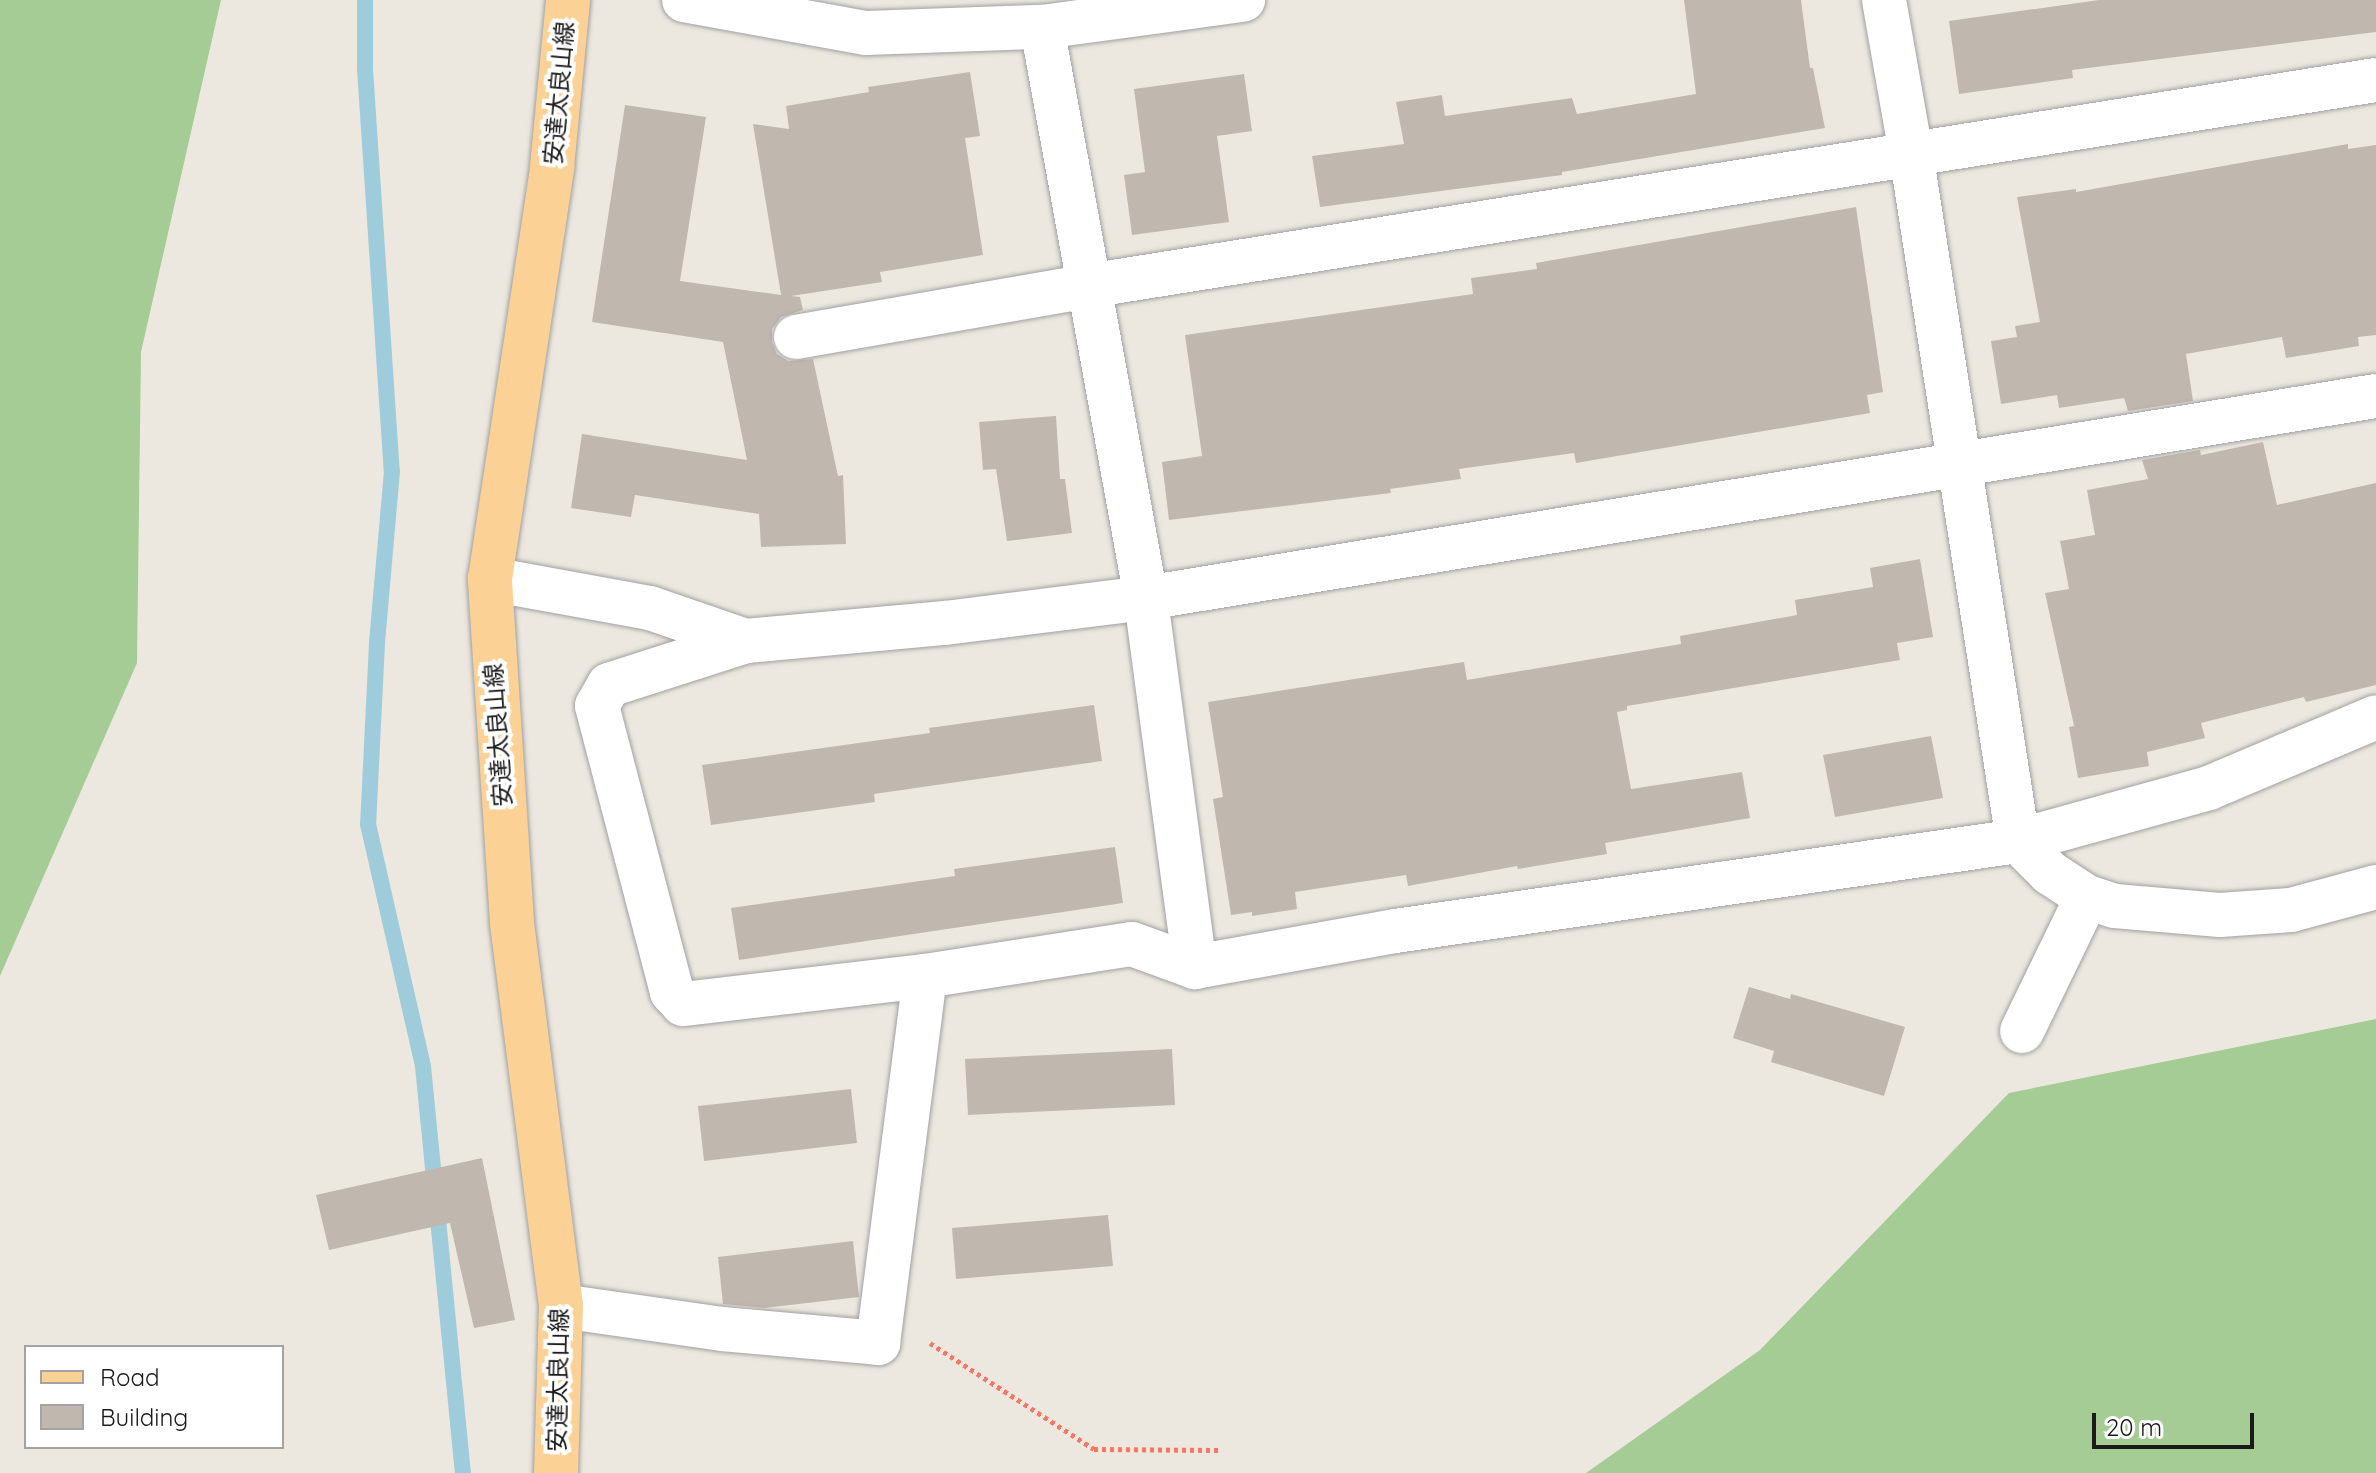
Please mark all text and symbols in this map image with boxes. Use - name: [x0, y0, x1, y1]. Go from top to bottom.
- street label: 安達太良山線: [538, 20, 580, 166]
- street label: 安達太良山線: [479, 662, 517, 808]
- street label: 安達太良山線: [542, 1308, 574, 1452]
- legend: [24, 1345, 284, 1449]
- text: Road: [100, 1362, 160, 1392]
- scale bar: [2096, 1397, 2258, 1447]
- text: Building: [100, 1402, 188, 1432]
- text: 20 m: [2106, 1412, 2162, 1442]

